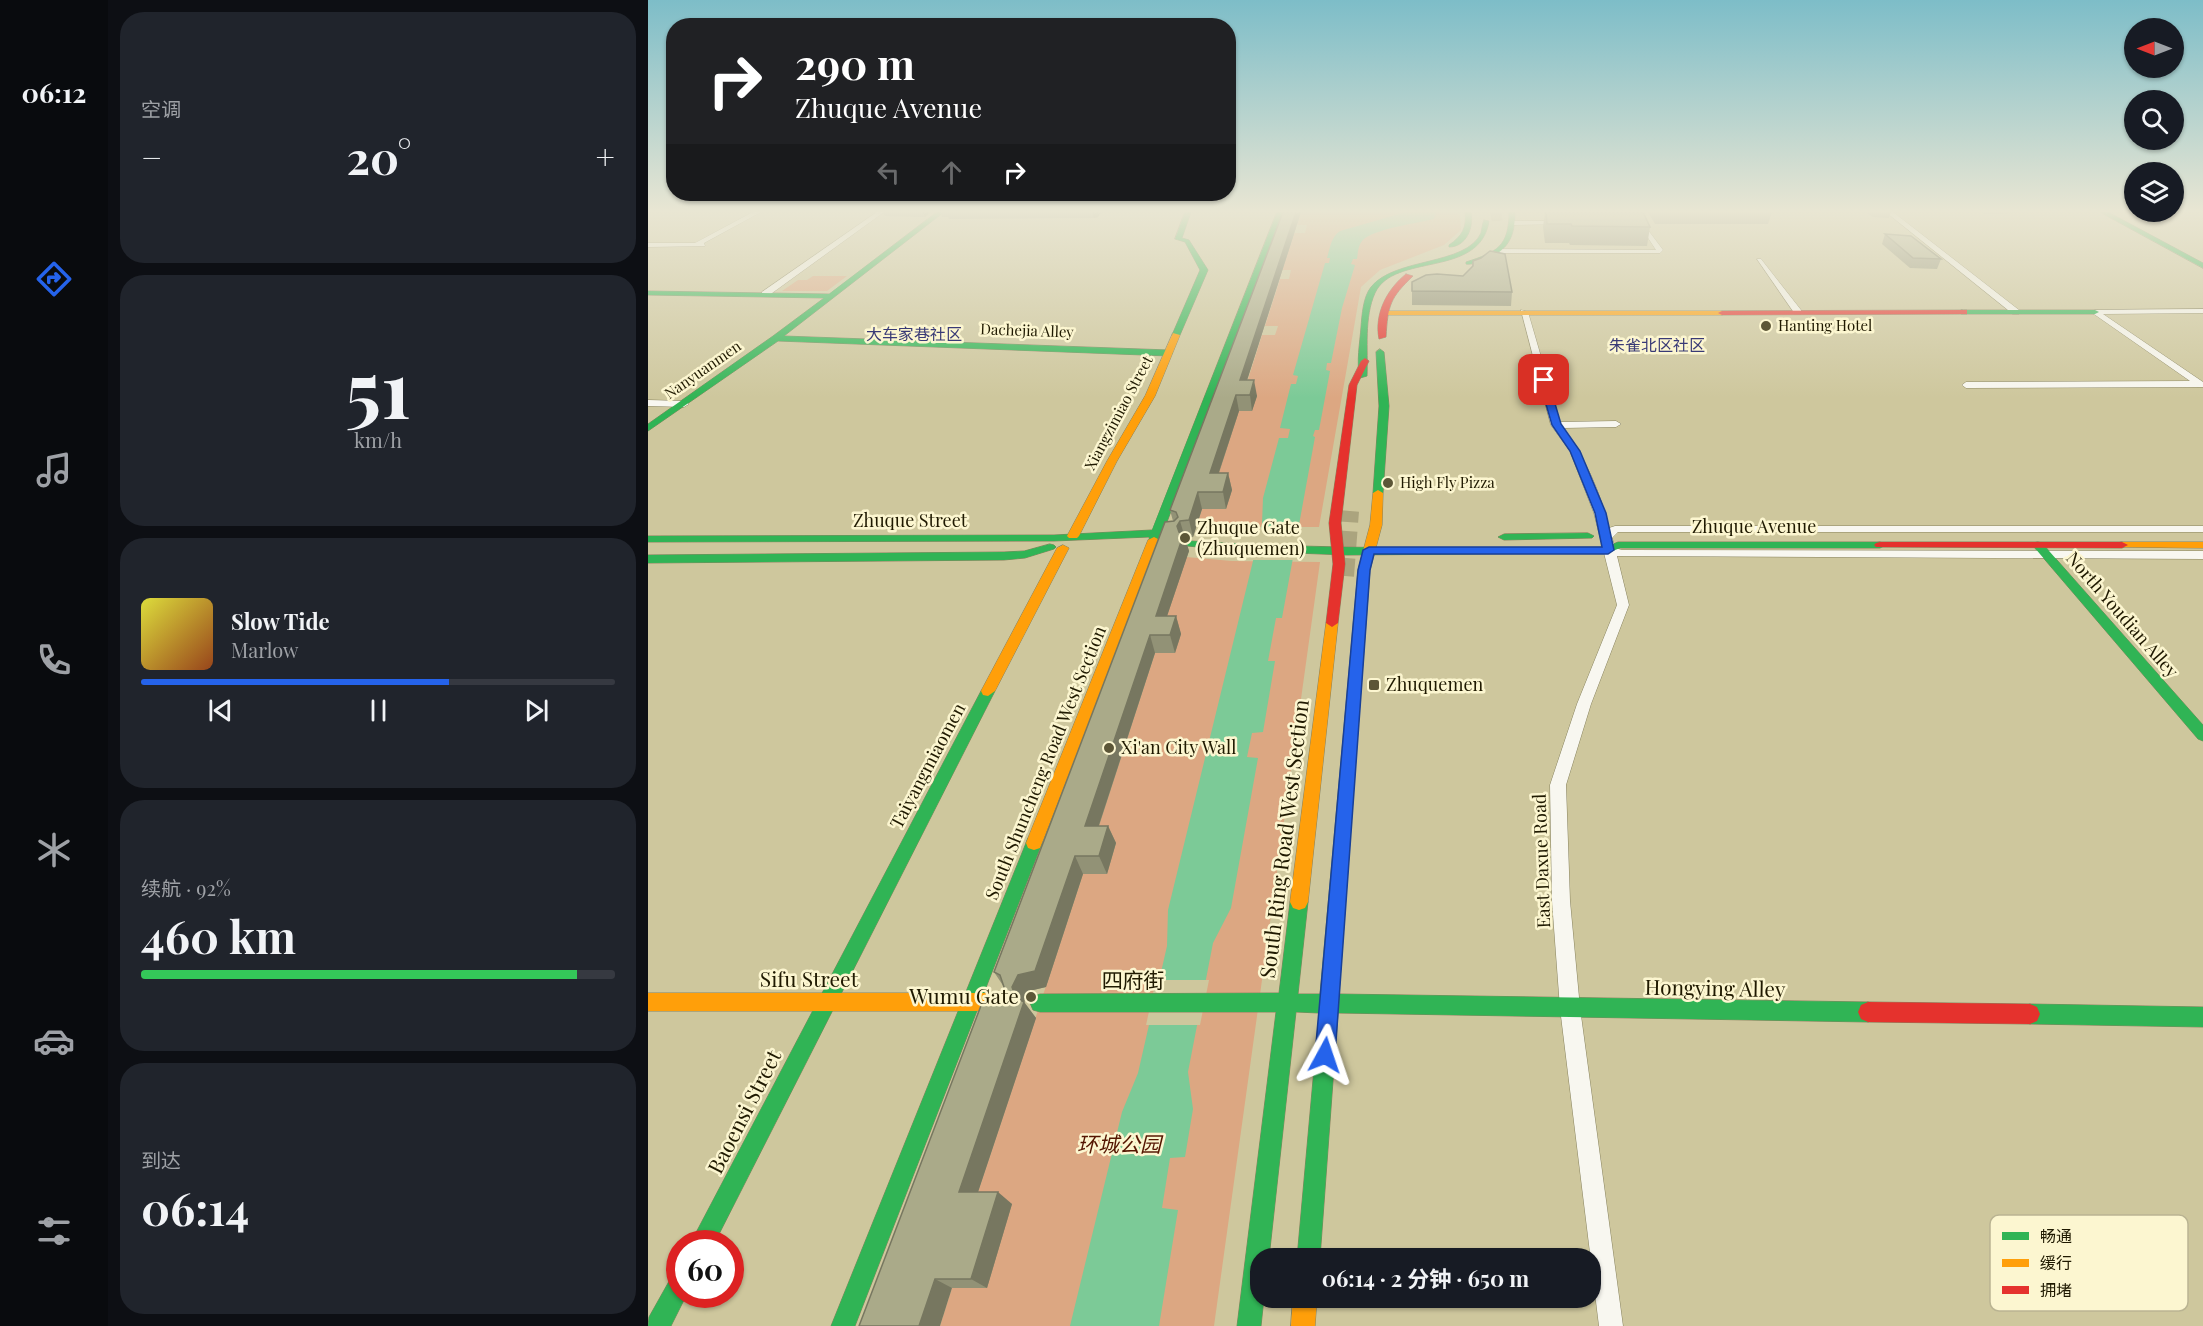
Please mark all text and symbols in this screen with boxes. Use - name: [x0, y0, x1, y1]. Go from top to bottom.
- north arrow: [2124, 18, 2184, 78]
- map controls: [2124, 18, 2184, 222]
- text: 290 m: [795, 35, 915, 91]
- icon: right: [696, 42, 774, 120]
- text: 06:12: [22, 74, 86, 110]
- text: Zhuque Avenue: [795, 89, 982, 125]
- button: search: [2124, 90, 2184, 150]
- text: 空调: [141, 95, 181, 122]
- text: 20°: [347, 126, 411, 186]
- text: −: [141, 134, 162, 178]
- text: +: [596, 134, 615, 178]
- icon: left: [872, 156, 905, 189]
- icon: ahead: [935, 156, 968, 189]
- icon: right: [998, 156, 1031, 189]
- button: layers: [2124, 162, 2184, 222]
- icon: directions: [33, 258, 75, 300]
- place label: Hanting Hotel: [1778, 315, 1872, 335]
- street label: Dachejia Alley: [980, 318, 1075, 342]
- marker: Hanting Hotel: [1759, 319, 1773, 333]
- district label: 大车家巷社区: [866, 323, 962, 344]
- district label: 朱雀北区社区: [1609, 334, 1705, 355]
- text: 51: [345, 335, 411, 439]
- street label: Nanyuanmen: [660, 335, 745, 403]
- street label: Xiangzimiao Street: [1079, 351, 1157, 473]
- pin: [1518, 354, 1569, 405]
- icon: arrive: [1527, 363, 1560, 396]
- text: km/h: [354, 426, 402, 453]
- icon: music: [33, 449, 75, 491]
- place label: High Fly Pizza: [1400, 472, 1495, 492]
- marker: High Fly Pizza: [1381, 476, 1395, 490]
- street label: Zhuque Street: [853, 508, 968, 532]
- street label: Zhuque Avenue: [1692, 514, 1816, 538]
- place label: Zhuque Gate (Zhuquemen): [1197, 515, 1305, 560]
- marker: Zhuque Gate (Zhuquemen): [1178, 531, 1192, 545]
- street label: North Youdian Alley: [2061, 546, 2184, 682]
- text: Slow Tide: [231, 606, 330, 636]
- street label: South Shuncheng Road West Section: [979, 622, 1111, 903]
- text: Marlow: [231, 636, 299, 663]
- icon: phone: [33, 639, 75, 681]
- place label: Zhuquemen: [1386, 672, 1484, 696]
- marker: Zhuquemen: [1367, 678, 1381, 692]
- icon: previous: [204, 694, 237, 727]
- icon: pause: [362, 694, 395, 727]
- icon: next: [520, 694, 553, 727]
- street label: South Ring Road West Section: [1252, 697, 1314, 980]
- street label: Taiyangmiaomen: [884, 698, 970, 833]
- place label: Xi'an City Wall: [1121, 735, 1236, 759]
- marker: Xi'an City Wall: [1102, 741, 1116, 755]
- street label: East Daxue Road: [1527, 793, 1555, 929]
- icon: climate: [33, 829, 75, 871]
- text: 续航 · 92%: [141, 874, 231, 901]
- text: 460 km: [141, 905, 296, 965]
- street label: Sifu Street: [760, 964, 859, 992]
- street label: 四府街: [1102, 965, 1165, 993]
- street label: Hongying Alley: [1644, 972, 1786, 1002]
- place label: Wumu Gate: [908, 981, 1019, 1009]
- marker: Wumu Gate: [1024, 990, 1038, 1004]
- icon: car: [33, 1020, 75, 1062]
- position arrow: [1293, 1023, 1357, 1087]
- street label: Baoensi Street: [700, 1044, 787, 1178]
- park label: 环城公园: [1077, 1129, 1164, 1157]
- text: 到达: [141, 1146, 181, 1173]
- text: 06:14: [141, 1177, 249, 1237]
- icon: filters: [33, 1210, 75, 1252]
- legend: [1990, 1215, 2188, 1311]
- text: 畅通: [2040, 1225, 2072, 1246]
- speed limit sign: 60: [666, 1230, 744, 1308]
- text: 缓行: [2040, 1252, 2072, 1273]
- text: 06:14 · 2 分钟 · 650 m: [1322, 1263, 1529, 1293]
- text: 拥堵: [2040, 1279, 2072, 1300]

